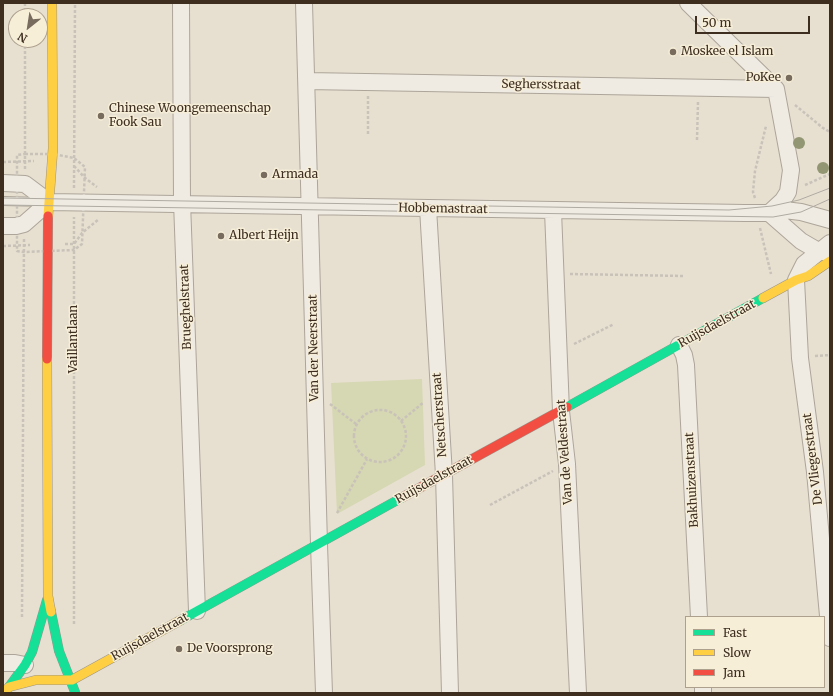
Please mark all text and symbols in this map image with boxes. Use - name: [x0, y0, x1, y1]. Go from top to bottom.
- north arrow: [8, 8, 48, 48]
- scale bar: [697, 8, 812, 34]
- text: 50 m: [702, 15, 731, 30]
- text: N: [15, 29, 30, 46]
- place label: Moskee el Islam: [681, 45, 773, 59]
- marker: Moskee el Islam: [668, 47, 678, 57]
- place label: PoKee: [746, 71, 781, 85]
- marker: PoKee: [784, 73, 794, 83]
- street label: Seghersstraat: [501, 77, 581, 93]
- place label: Chinese Woongemeenschap Fook Sau: [109, 102, 271, 130]
- marker: Chinese Woongemeenschap Fook Sau: [96, 111, 106, 121]
- place label: Armada: [272, 168, 318, 182]
- marker: Armada: [259, 170, 269, 180]
- street label: Hobbemastraat: [398, 201, 488, 217]
- place label: Albert Heijn: [229, 229, 299, 243]
- marker: Albert Heijn: [216, 231, 226, 241]
- street label: Brueghelstraat: [177, 264, 195, 350]
- street label: Van der Neerstraat: [306, 294, 322, 402]
- street label: Ruijsdaelstraat: [676, 297, 758, 351]
- street label: Vaillantlaan: [67, 305, 81, 373]
- street label: Netscherstraat: [430, 372, 450, 458]
- street label: Van de Veldestraat: [554, 399, 576, 505]
- street label: De Vliegerstraat: [800, 412, 826, 506]
- street label: Bakhuizenstraat: [682, 432, 702, 528]
- street label: Ruijsdaelstraat: [393, 453, 475, 507]
- street label: Ruijsdaelstraat: [109, 610, 191, 664]
- legend: [685, 616, 825, 688]
- text: Fast: [723, 625, 747, 640]
- place label: De Voorsprong: [187, 642, 272, 656]
- marker: De Voorsprong: [174, 644, 184, 654]
- text: Slow: [723, 645, 751, 660]
- text: Jam: [723, 665, 745, 680]

